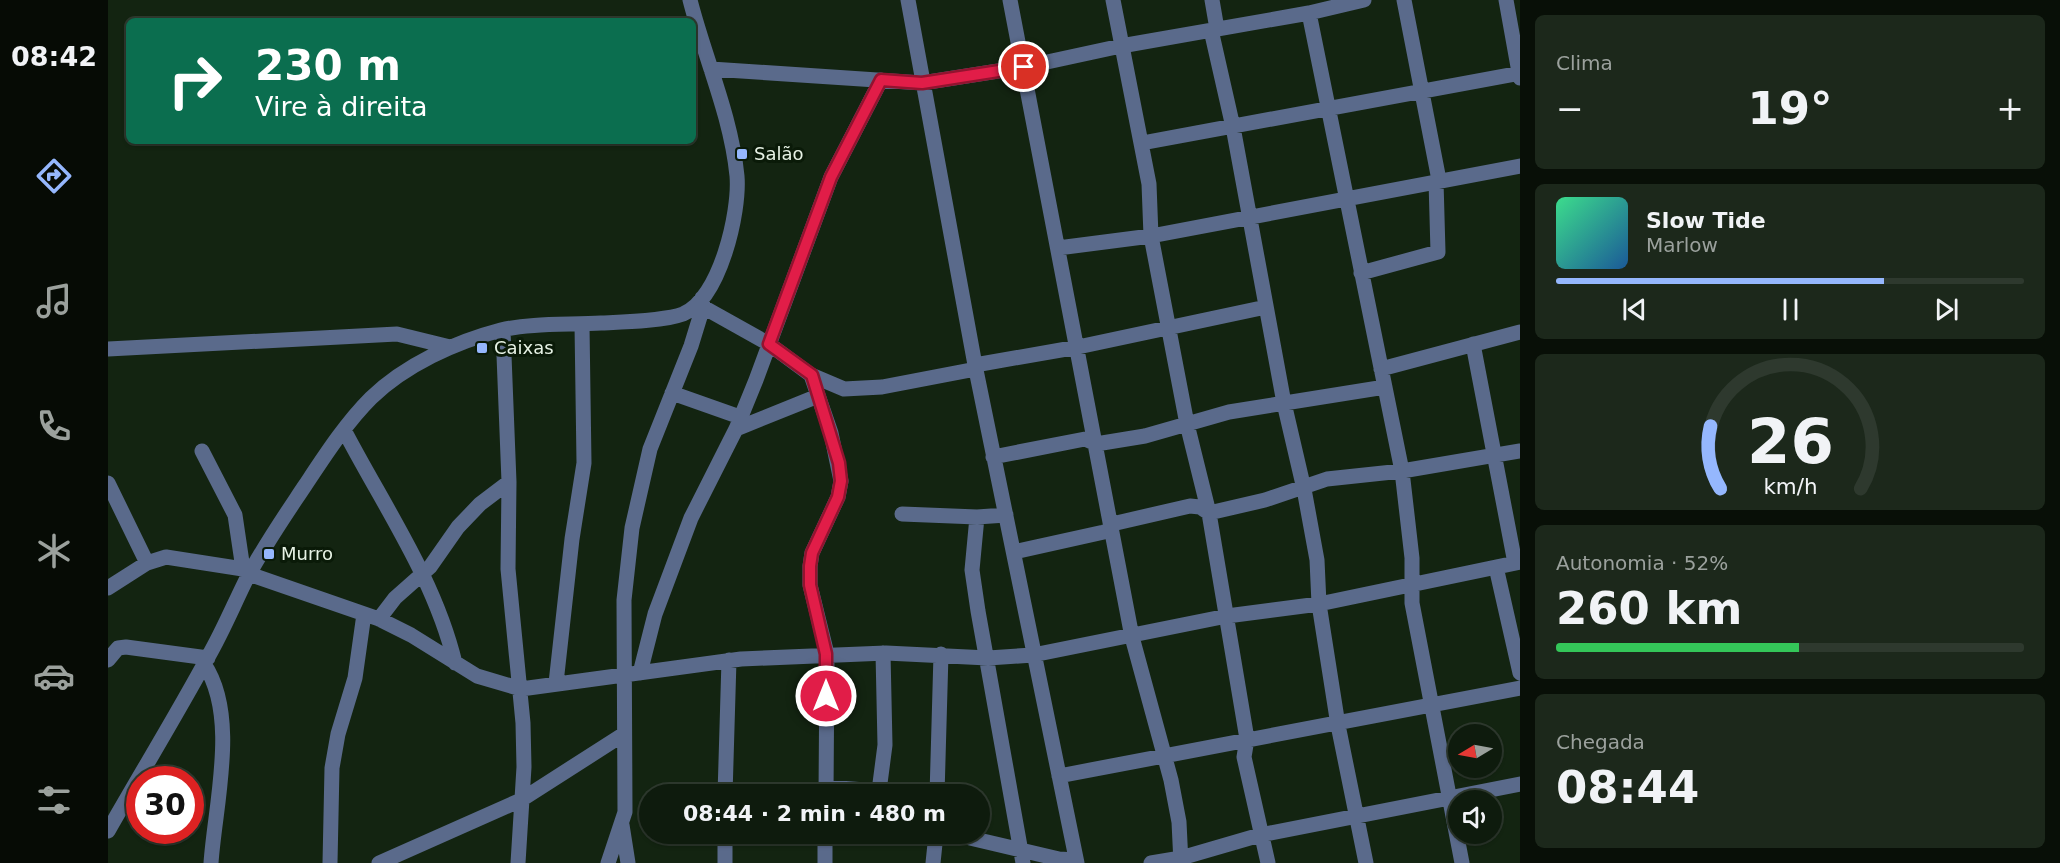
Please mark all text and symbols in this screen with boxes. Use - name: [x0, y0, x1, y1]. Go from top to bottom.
- text: 08:42: [11, 41, 97, 72]
- text: 230 m: [255, 41, 401, 90]
- pin: [998, 41, 1049, 92]
- icon: right: [156, 42, 234, 120]
- icon: arrive: [1007, 50, 1040, 83]
- text: Clima: [1556, 51, 1613, 75]
- text: 19°: [1747, 82, 1833, 135]
- text: −: [1556, 89, 1584, 128]
- text: +: [1996, 89, 2024, 128]
- text: Vire à direita: [255, 91, 428, 122]
- place label: Salão: [754, 143, 804, 164]
- marker: Salão: [735, 147, 749, 161]
- icon: directions: [33, 155, 75, 197]
- text: Slow Tide: [1646, 208, 1766, 233]
- text: Marlow: [1646, 233, 1718, 257]
- icon: music: [33, 280, 75, 322]
- icon: previous: [1618, 293, 1651, 326]
- icon: pause: [1774, 293, 1807, 326]
- icon: next: [1930, 293, 1963, 326]
- place label: Caixas: [494, 337, 554, 358]
- marker: Caixas: [475, 341, 489, 355]
- icon: phone: [33, 405, 75, 447]
- text: 26: [1747, 405, 1833, 478]
- text: km/h: [1763, 474, 1817, 499]
- icon: climate: [33, 530, 75, 572]
- place label: Murro: [281, 543, 333, 564]
- marker: Murro: [262, 547, 276, 561]
- text: Autonomia · 52%: [1556, 551, 1728, 575]
- text: 260 km: [1556, 582, 1742, 635]
- icon: car: [33, 655, 75, 697]
- position arrow: [794, 664, 858, 728]
- north arrow: [1448, 724, 1502, 778]
- map controls: [1448, 724, 1502, 844]
- text: Chegada: [1556, 730, 1645, 754]
- text: 08:44: [1556, 761, 1699, 814]
- speed limit sign: 30: [126, 766, 204, 844]
- icon: filters: [33, 779, 75, 821]
- button: sound: [1448, 790, 1502, 844]
- text: 08:44 · 2 min · 480 m: [683, 801, 946, 826]

